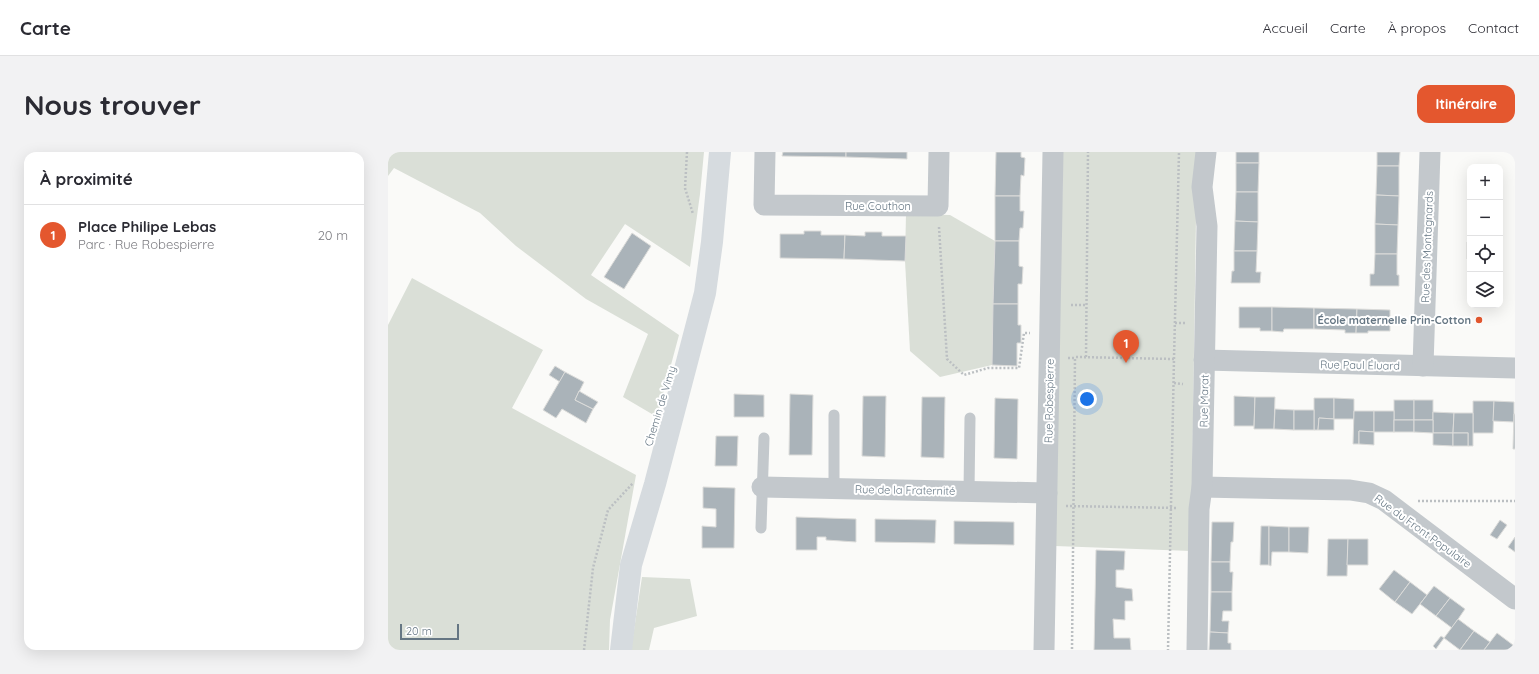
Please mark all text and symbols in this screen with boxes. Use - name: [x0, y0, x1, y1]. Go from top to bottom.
- text: Carte: [20, 16, 71, 40]
- text: Accueil: [1262, 19, 1308, 37]
- text: Carte: [1330, 19, 1366, 37]
- text: À propos: [1388, 19, 1446, 37]
- text: Contact: [1468, 19, 1519, 37]
- button: Itinéraire: [1417, 85, 1515, 123]
- text: Nous trouver: [24, 87, 201, 122]
- map controls: [1467, 164, 1503, 308]
- button: +: [1467, 164, 1503, 200]
- text: À proximité: [40, 168, 133, 189]
- street label: Rue des Montagnards: [1418, 191, 1436, 303]
- street label: Rue Couthon: [845, 199, 911, 213]
- button: −: [1467, 200, 1503, 236]
- text: Place Philipe Lebas: [78, 217, 216, 236]
- text: 1: [50, 227, 56, 243]
- text: 20 m: [318, 227, 348, 243]
- text: Parc · Rue Robespierre: [78, 236, 214, 252]
- button: locate: [1467, 236, 1503, 272]
- button: layers: [1467, 272, 1503, 308]
- place label: École maternelle Prin-Cotton: [1317, 313, 1471, 327]
- marker: École maternelle Prin-Cotton: [1474, 315, 1484, 325]
- pin: 1: [1113, 330, 1139, 363]
- street label: Rue Paul Éluard: [1320, 357, 1400, 373]
- street label: Rue Robespierre: [1041, 359, 1057, 443]
- street label: Chemin de Vimy: [641, 364, 679, 448]
- street label: Rue Marat: [1197, 374, 1211, 428]
- your location: [1077, 389, 1097, 409]
- street label: Rue de la Fraternité: [855, 482, 955, 498]
- street label: Rue du Front Populaire: [1372, 491, 1474, 571]
- scale bar: [400, 622, 459, 641]
- text: 20 m: [406, 624, 432, 638]

